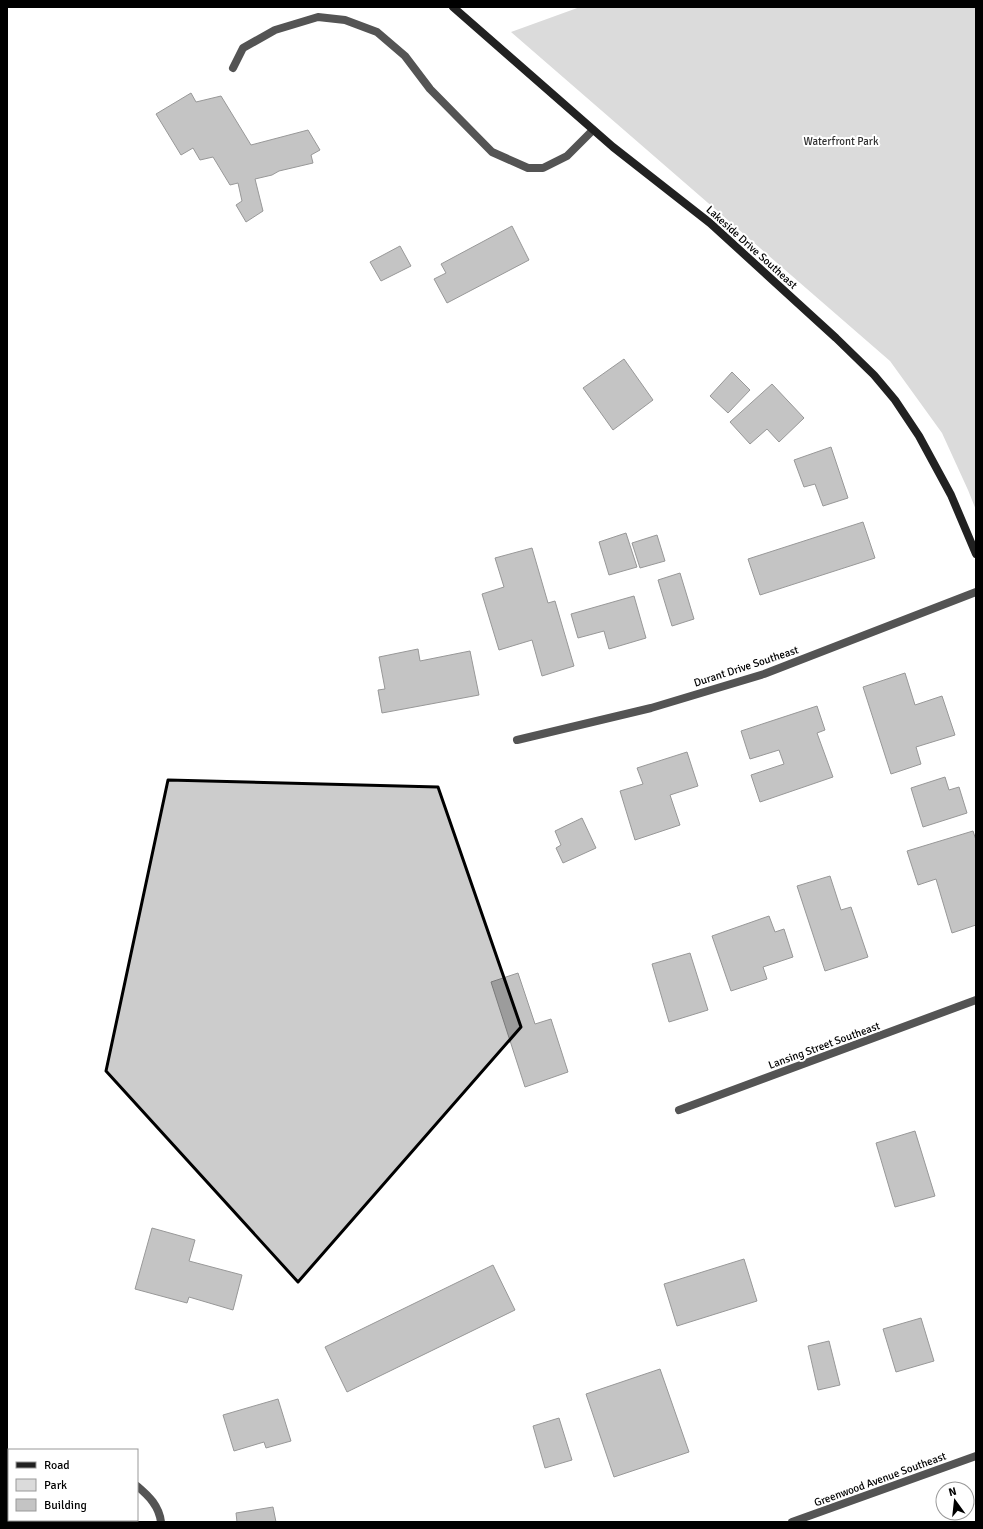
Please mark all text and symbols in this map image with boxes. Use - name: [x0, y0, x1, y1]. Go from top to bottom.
- park label: Waterfront Park: [804, 135, 879, 148]
- street label: Lakeside Drive Southeast: [703, 203, 800, 292]
- street label: Durant Drive Southeast: [692, 643, 800, 690]
- street label: Lansing Street Southeast: [767, 1019, 882, 1072]
- legend: [8, 1449, 138, 1521]
- street label: Greenwood Avenue Southeast: [812, 1449, 948, 1509]
- text: Road: [44, 1458, 70, 1473]
- text: Park: [44, 1478, 67, 1493]
- north arrow: [935, 1481, 975, 1521]
- text: N: [947, 1485, 958, 1499]
- text: Building: [44, 1498, 87, 1513]

